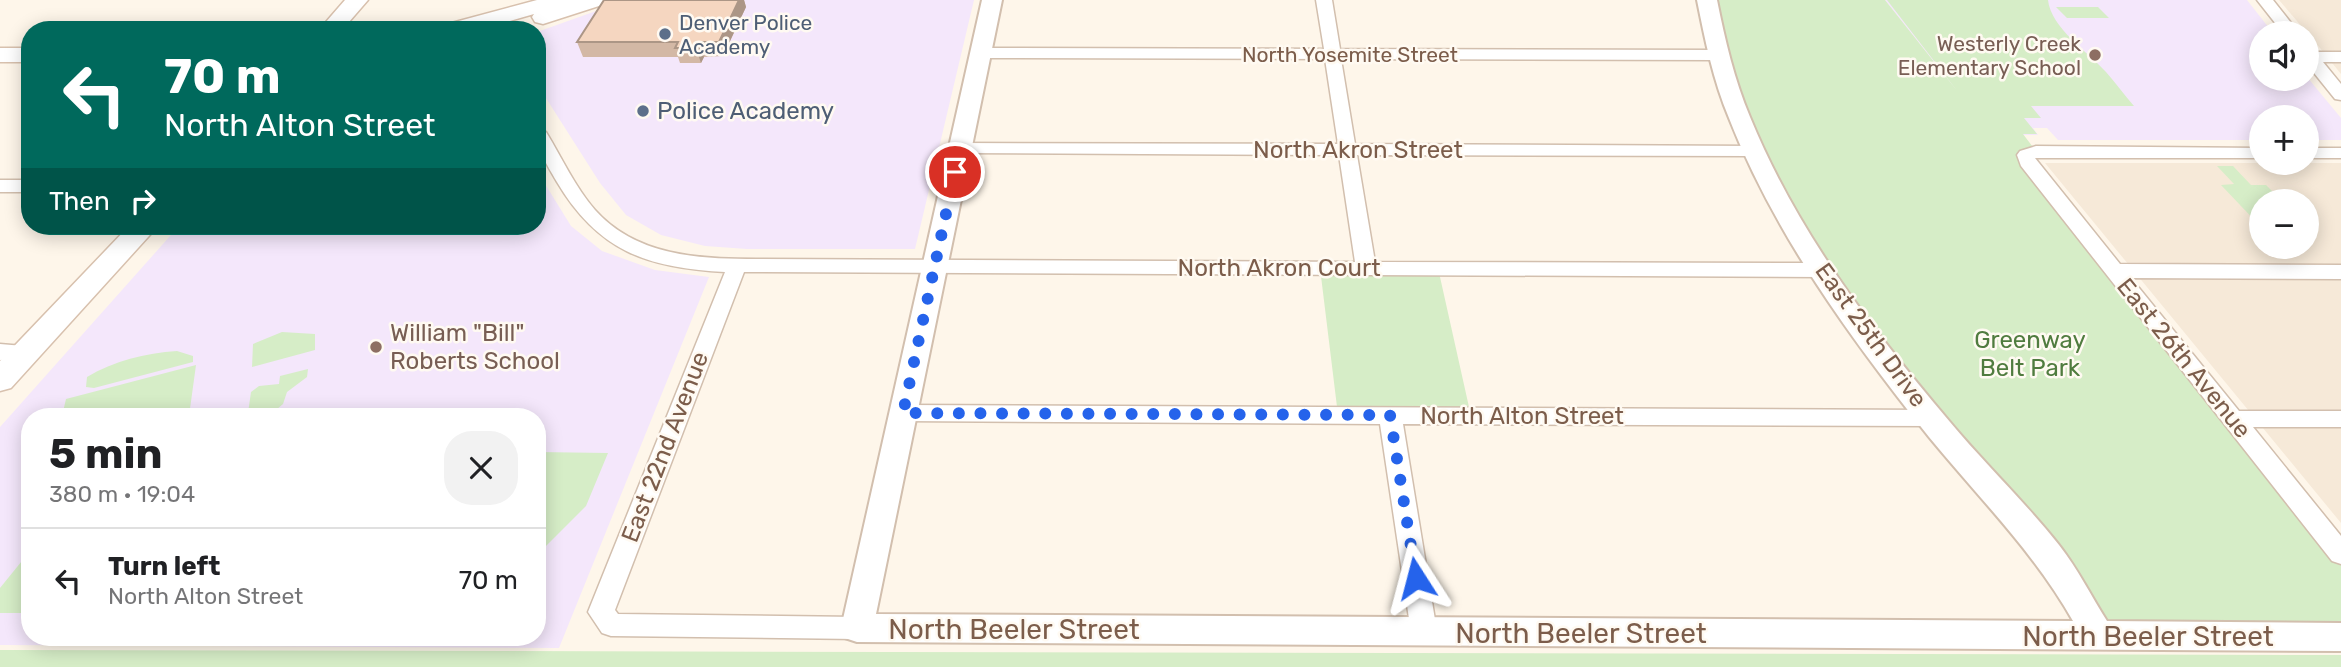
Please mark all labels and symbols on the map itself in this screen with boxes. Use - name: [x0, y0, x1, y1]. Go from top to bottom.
- place label: Denver Police Academy: [679, 10, 812, 59]
- marker: Denver Police Academy: [657, 26, 673, 42]
- place label: Westerly Creek Elementary School: [1898, 31, 2081, 80]
- street label: North Yosemite Street: [1242, 42, 1458, 67]
- marker: Westerly Creek Elementary School: [2087, 47, 2103, 63]
- place label: Police Academy: [657, 97, 834, 125]
- marker: Police Academy: [635, 103, 651, 119]
- street label: North Akron Street: [1253, 136, 1463, 164]
- pin: [925, 142, 985, 202]
- street label: North Akron Court: [1177, 254, 1381, 282]
- street label: East 25th Drive: [1809, 257, 1933, 413]
- street label: East 26th Avenue: [2111, 273, 2257, 443]
- place label: William "Bill" Roberts School: [390, 319, 560, 375]
- park label: Greenway Belt Park: [1974, 326, 2086, 382]
- marker: William "Bill" Roberts School: [368, 339, 384, 355]
- street label: East 22nd Avenue: [616, 348, 714, 546]
- street label: North Alton Street: [1420, 402, 1624, 430]
- position arrow: [1379, 541, 1453, 615]
- street label: North Beeler Street: [888, 613, 1140, 646]
- street label: North Beeler Street: [1455, 617, 1707, 650]
- street label: North Beeler Street: [2022, 620, 2274, 653]

